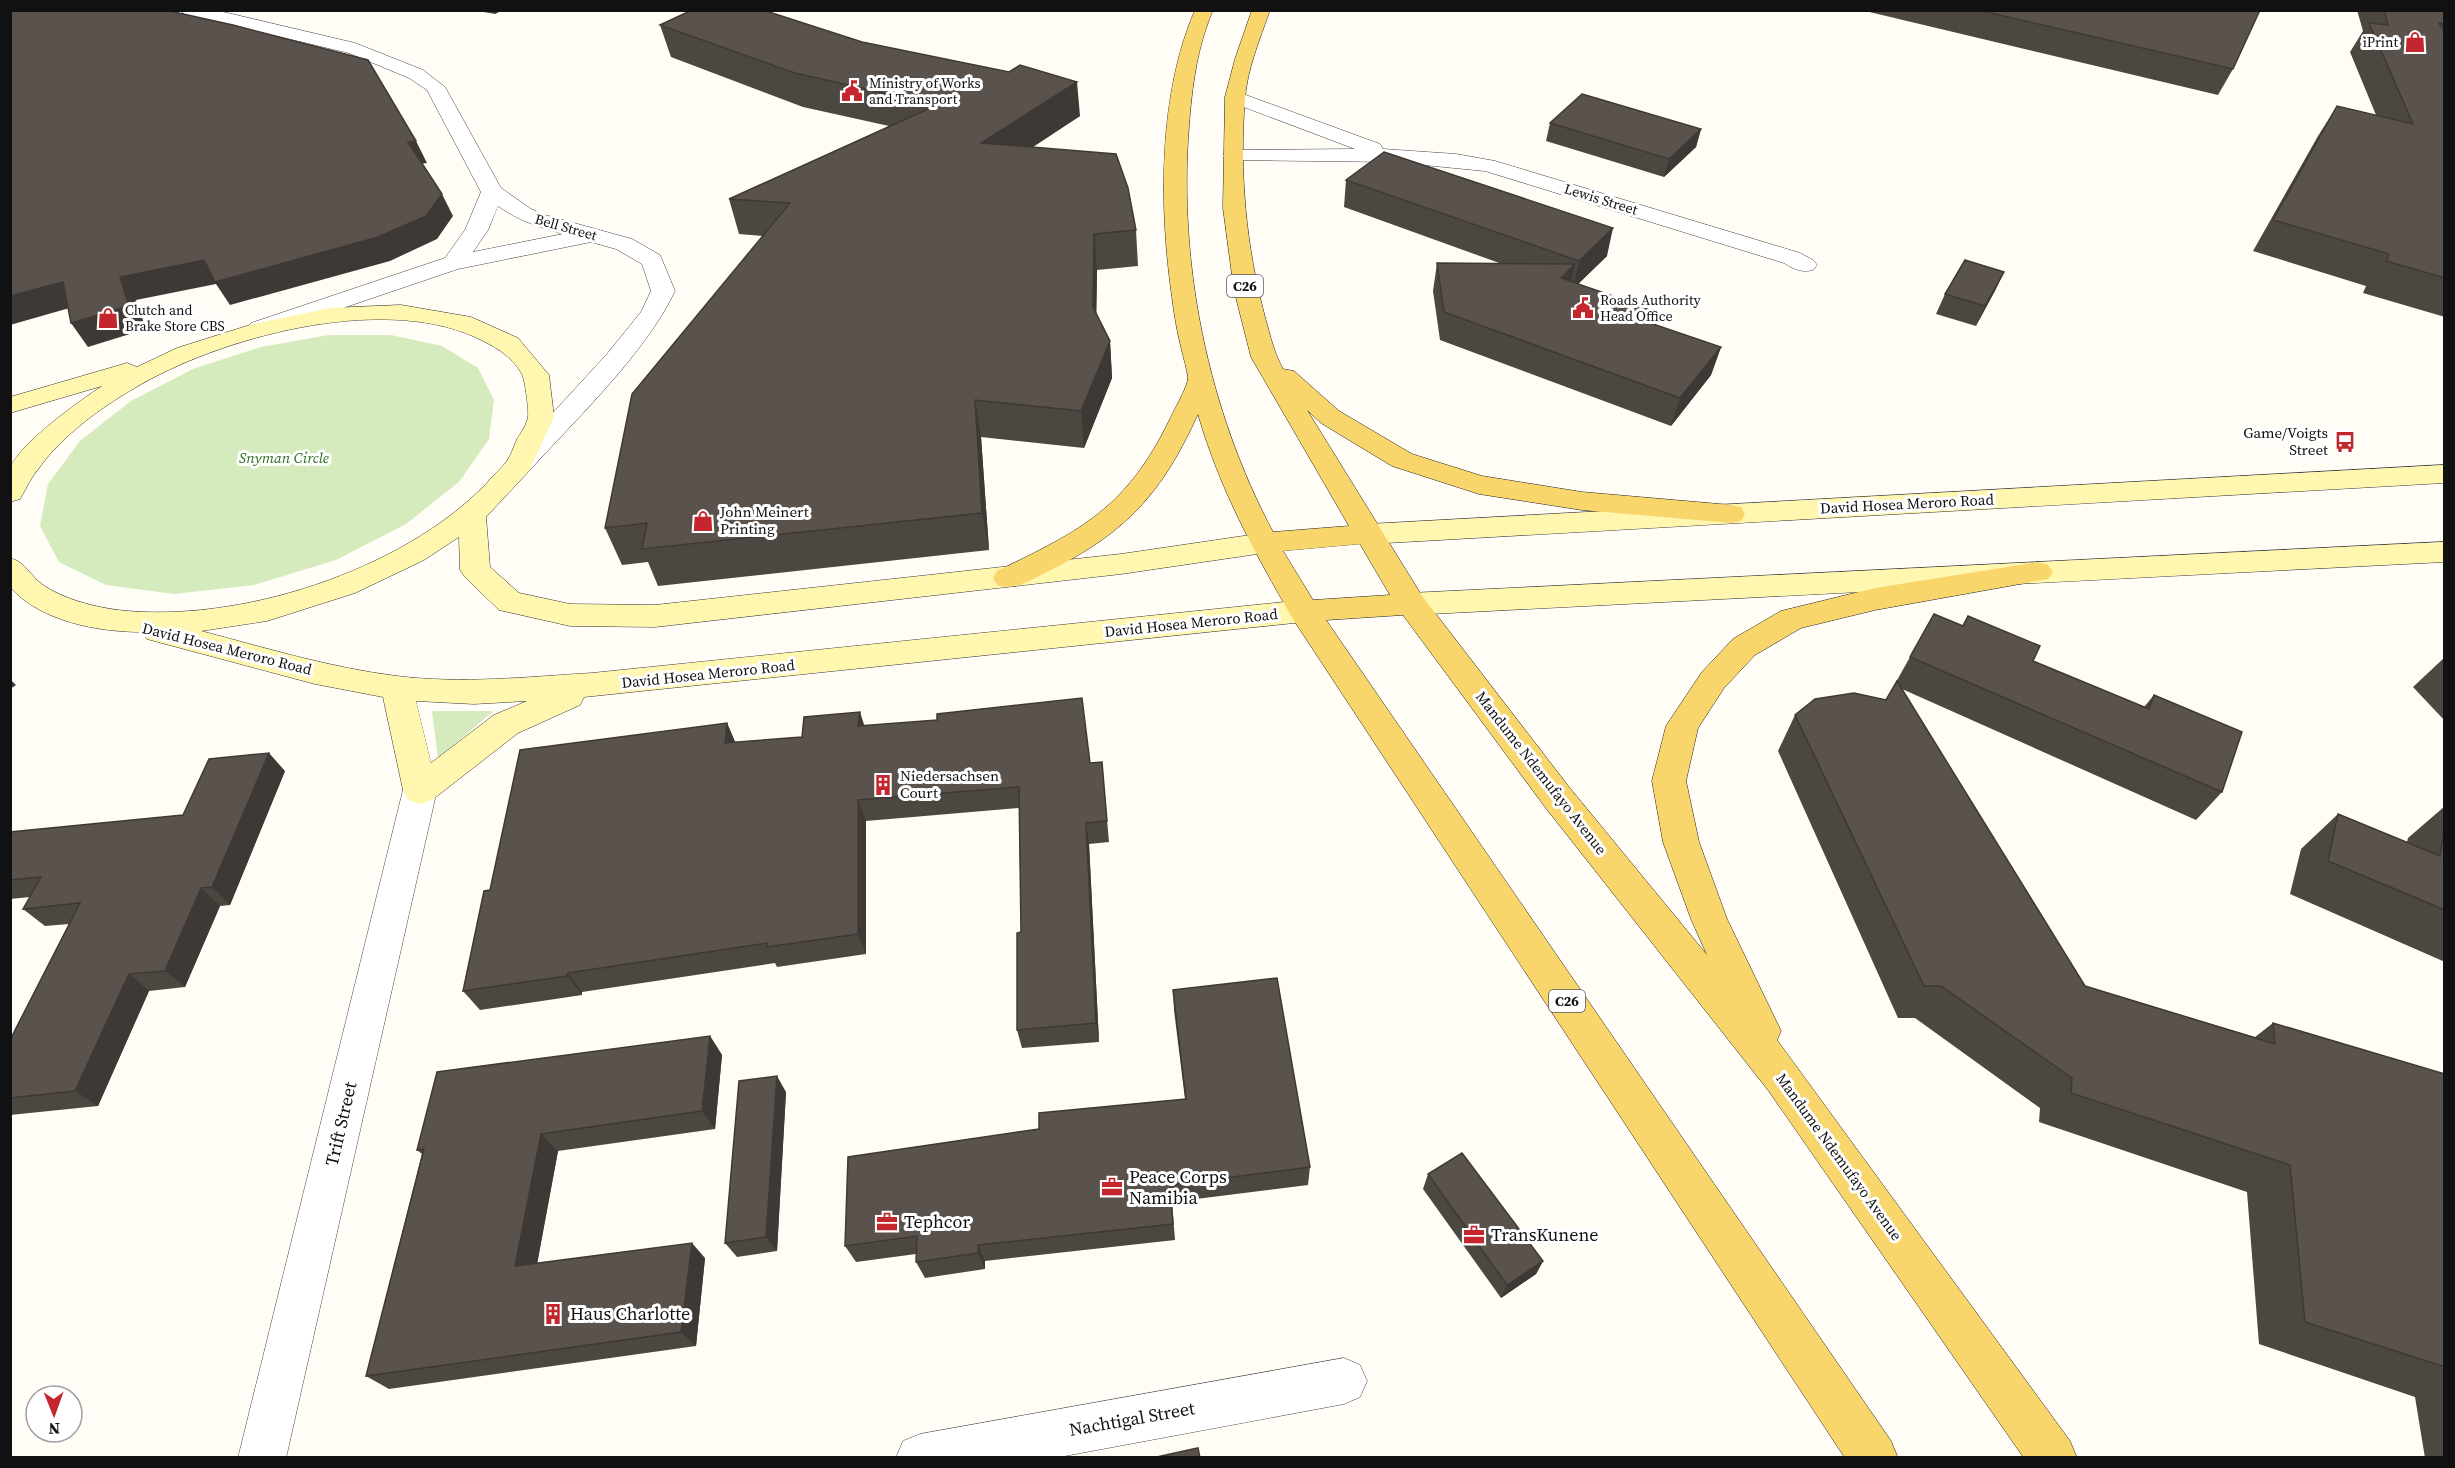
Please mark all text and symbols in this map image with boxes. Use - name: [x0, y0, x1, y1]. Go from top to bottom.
- shop icon: iPrint: [2403, 30, 2427, 54]
- place label: iPrint: [2363, 32, 2398, 52]
- place label: Ministry of Works and Transport: [869, 73, 981, 109]
- public building icon: Ministry of Works and Transport: [840, 79, 864, 103]
- street label: Lewis Street: [1562, 178, 1641, 220]
- street label: Bell Street: [533, 209, 600, 246]
- road number: C26: [1227, 275, 1263, 297]
- place label: Roads Authority Head Office: [1600, 290, 1702, 326]
- public building icon: Roads Authority Head Office: [1571, 296, 1595, 320]
- place label: Clutch and Brake Store CBS: [125, 300, 225, 336]
- shop icon: Clutch and Brake Store CBS: [96, 306, 120, 330]
- place label: Game/Voigts Street: [2243, 422, 2328, 460]
- bus stop icon: Game/Voigts Street: [2333, 430, 2357, 454]
- park label: Snyman Circle: [239, 447, 329, 468]
- street label: David Hosea Meroro Road: [1819, 488, 1995, 519]
- place label: John Meinert Printing: [719, 501, 809, 539]
- shop icon: John Meinert Printing: [691, 509, 715, 533]
- street label: David Hosea Meroro Road: [1103, 603, 1279, 642]
- street label: David Hosea Meroro Road: [140, 617, 315, 680]
- street label: David Hosea Meroro Road: [620, 654, 796, 693]
- street label: Mandume Ndemufayo Avenue: [1471, 687, 1612, 859]
- place label: Niedersachsen Court: [900, 765, 999, 803]
- building icon: Niedersachsen Court: [871, 773, 895, 797]
- road number: C26: [1549, 990, 1585, 1012]
- street label: Mandume Ndemufayo Avenue: [1772, 1069, 1907, 1245]
- street label: Trift Street: [319, 1079, 362, 1168]
- place label: Peace Corps Namibia: [1129, 1164, 1227, 1210]
- office icon: Peace Corps Namibia: [1100, 1175, 1124, 1199]
- place label: Tephcor: [904, 1209, 970, 1234]
- office icon: Tephcor: [875, 1210, 899, 1234]
- place label: TransKunene: [1491, 1222, 1598, 1247]
- office icon: TransKunene: [1462, 1223, 1486, 1247]
- place label: Haus Charlotte: [570, 1301, 690, 1326]
- building icon: Haus Charlotte: [541, 1302, 565, 1326]
- north arrow: [24, 1384, 84, 1444]
- street label: Nachtigal Street: [1067, 1395, 1197, 1442]
- text: N: [48, 1418, 60, 1440]

